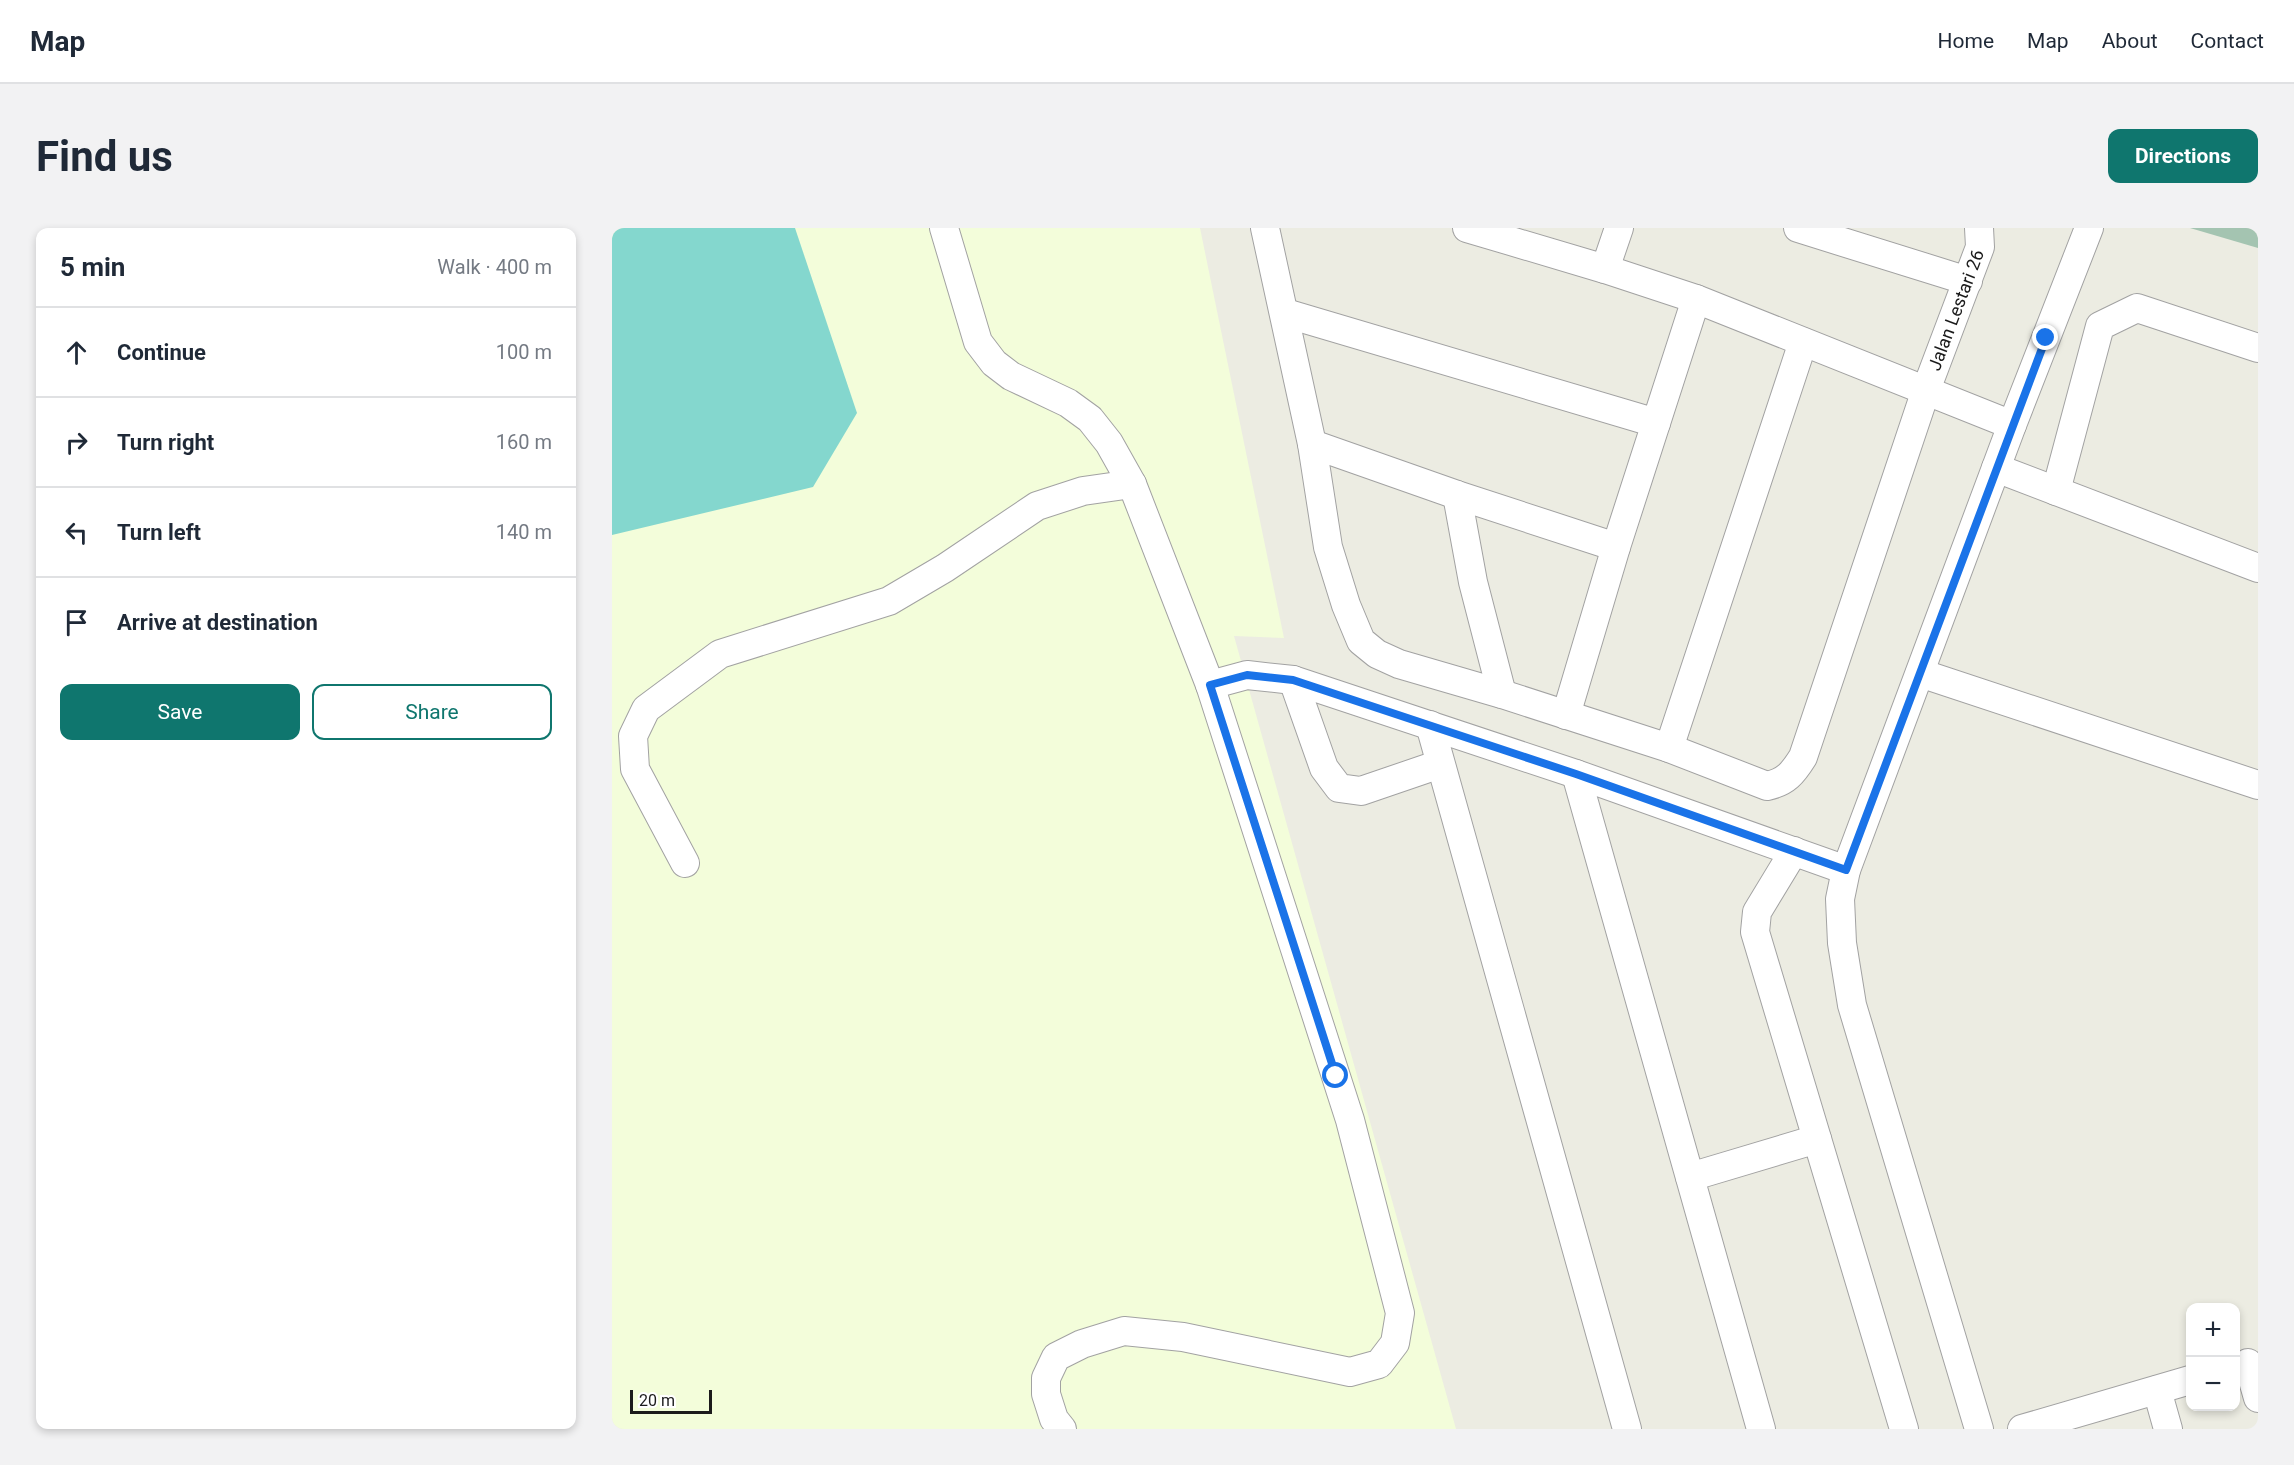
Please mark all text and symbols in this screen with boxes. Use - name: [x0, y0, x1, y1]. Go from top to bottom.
- text: Map: [30, 25, 85, 58]
- text: Home: [1938, 29, 1994, 53]
- text: Map: [2027, 29, 2069, 53]
- text: About: [2102, 29, 2158, 53]
- text: Contact: [2191, 29, 2264, 53]
- button: Directions: [2108, 129, 2258, 183]
- text: Find us: [36, 132, 173, 181]
- street label: Jalan Lestari 26: [1923, 246, 1988, 373]
- text: 5 min: [60, 252, 125, 282]
- text: Walk · 400 m: [437, 255, 552, 279]
- route end: [2032, 324, 2058, 350]
- icon: ahead: [60, 336, 93, 369]
- text: Continue: [117, 340, 206, 365]
- text: 100 m: [496, 340, 552, 364]
- icon: right: [60, 426, 93, 459]
- text: Turn right: [117, 430, 214, 455]
- text: 160 m: [496, 430, 552, 454]
- icon: left: [60, 516, 93, 549]
- text: Turn left: [117, 520, 201, 545]
- text: 140 m: [496, 520, 552, 544]
- icon: arrive: [60, 606, 93, 639]
- text: Arrive at destination: [117, 610, 318, 635]
- button: Save: [60, 684, 300, 740]
- button: Share: [312, 684, 552, 740]
- route start: [1322, 1062, 1348, 1088]
- map controls: [2186, 1303, 2240, 1411]
- button: +: [2186, 1303, 2240, 1357]
- button: −: [2186, 1357, 2240, 1411]
- scale bar: [630, 1387, 712, 1414]
- text: 20 m: [639, 1391, 675, 1410]

